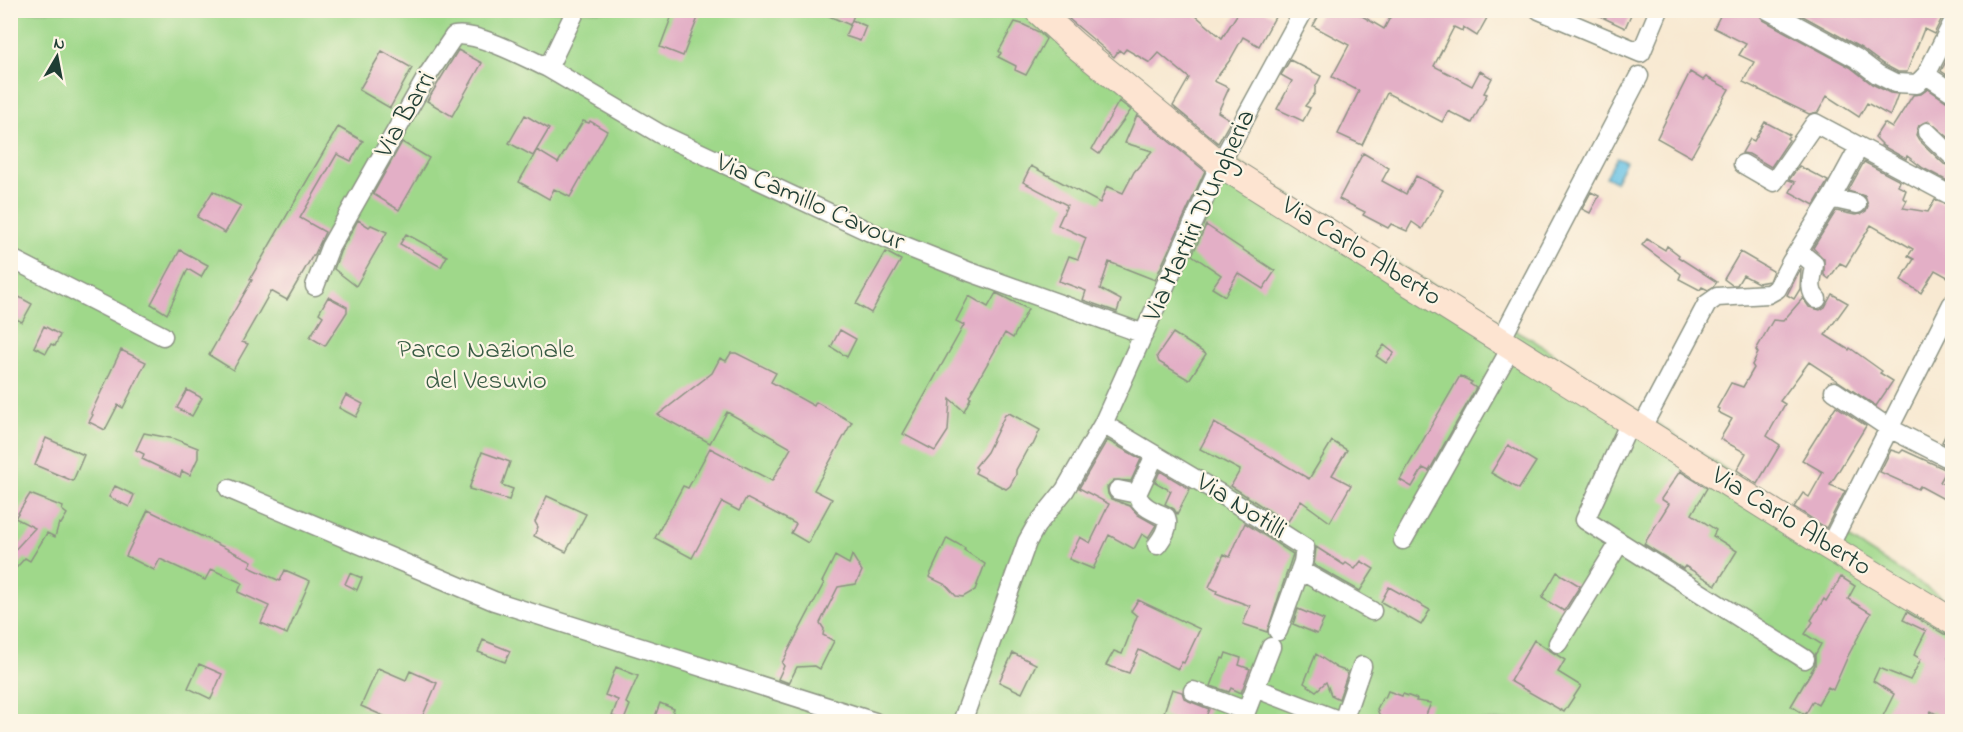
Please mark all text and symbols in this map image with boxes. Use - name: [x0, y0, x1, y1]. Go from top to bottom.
- north arrow: [27, 27, 87, 87]
- text: N: [52, 31, 67, 57]
- street label: Via Barri: [365, 64, 447, 167]
- street label: Via Martiri D'Ungheria: [1133, 103, 1266, 330]
- street label: Via Camillo Cavour: [708, 144, 911, 262]
- street label: Via Carlo Alberto: [1273, 187, 1449, 317]
- park label: Parco Nazionale del Vesuvio: [397, 331, 576, 401]
- street label: Via Carlo Alberto: [1703, 457, 1879, 587]
- street label: Via Notilli: [1187, 463, 1294, 550]

